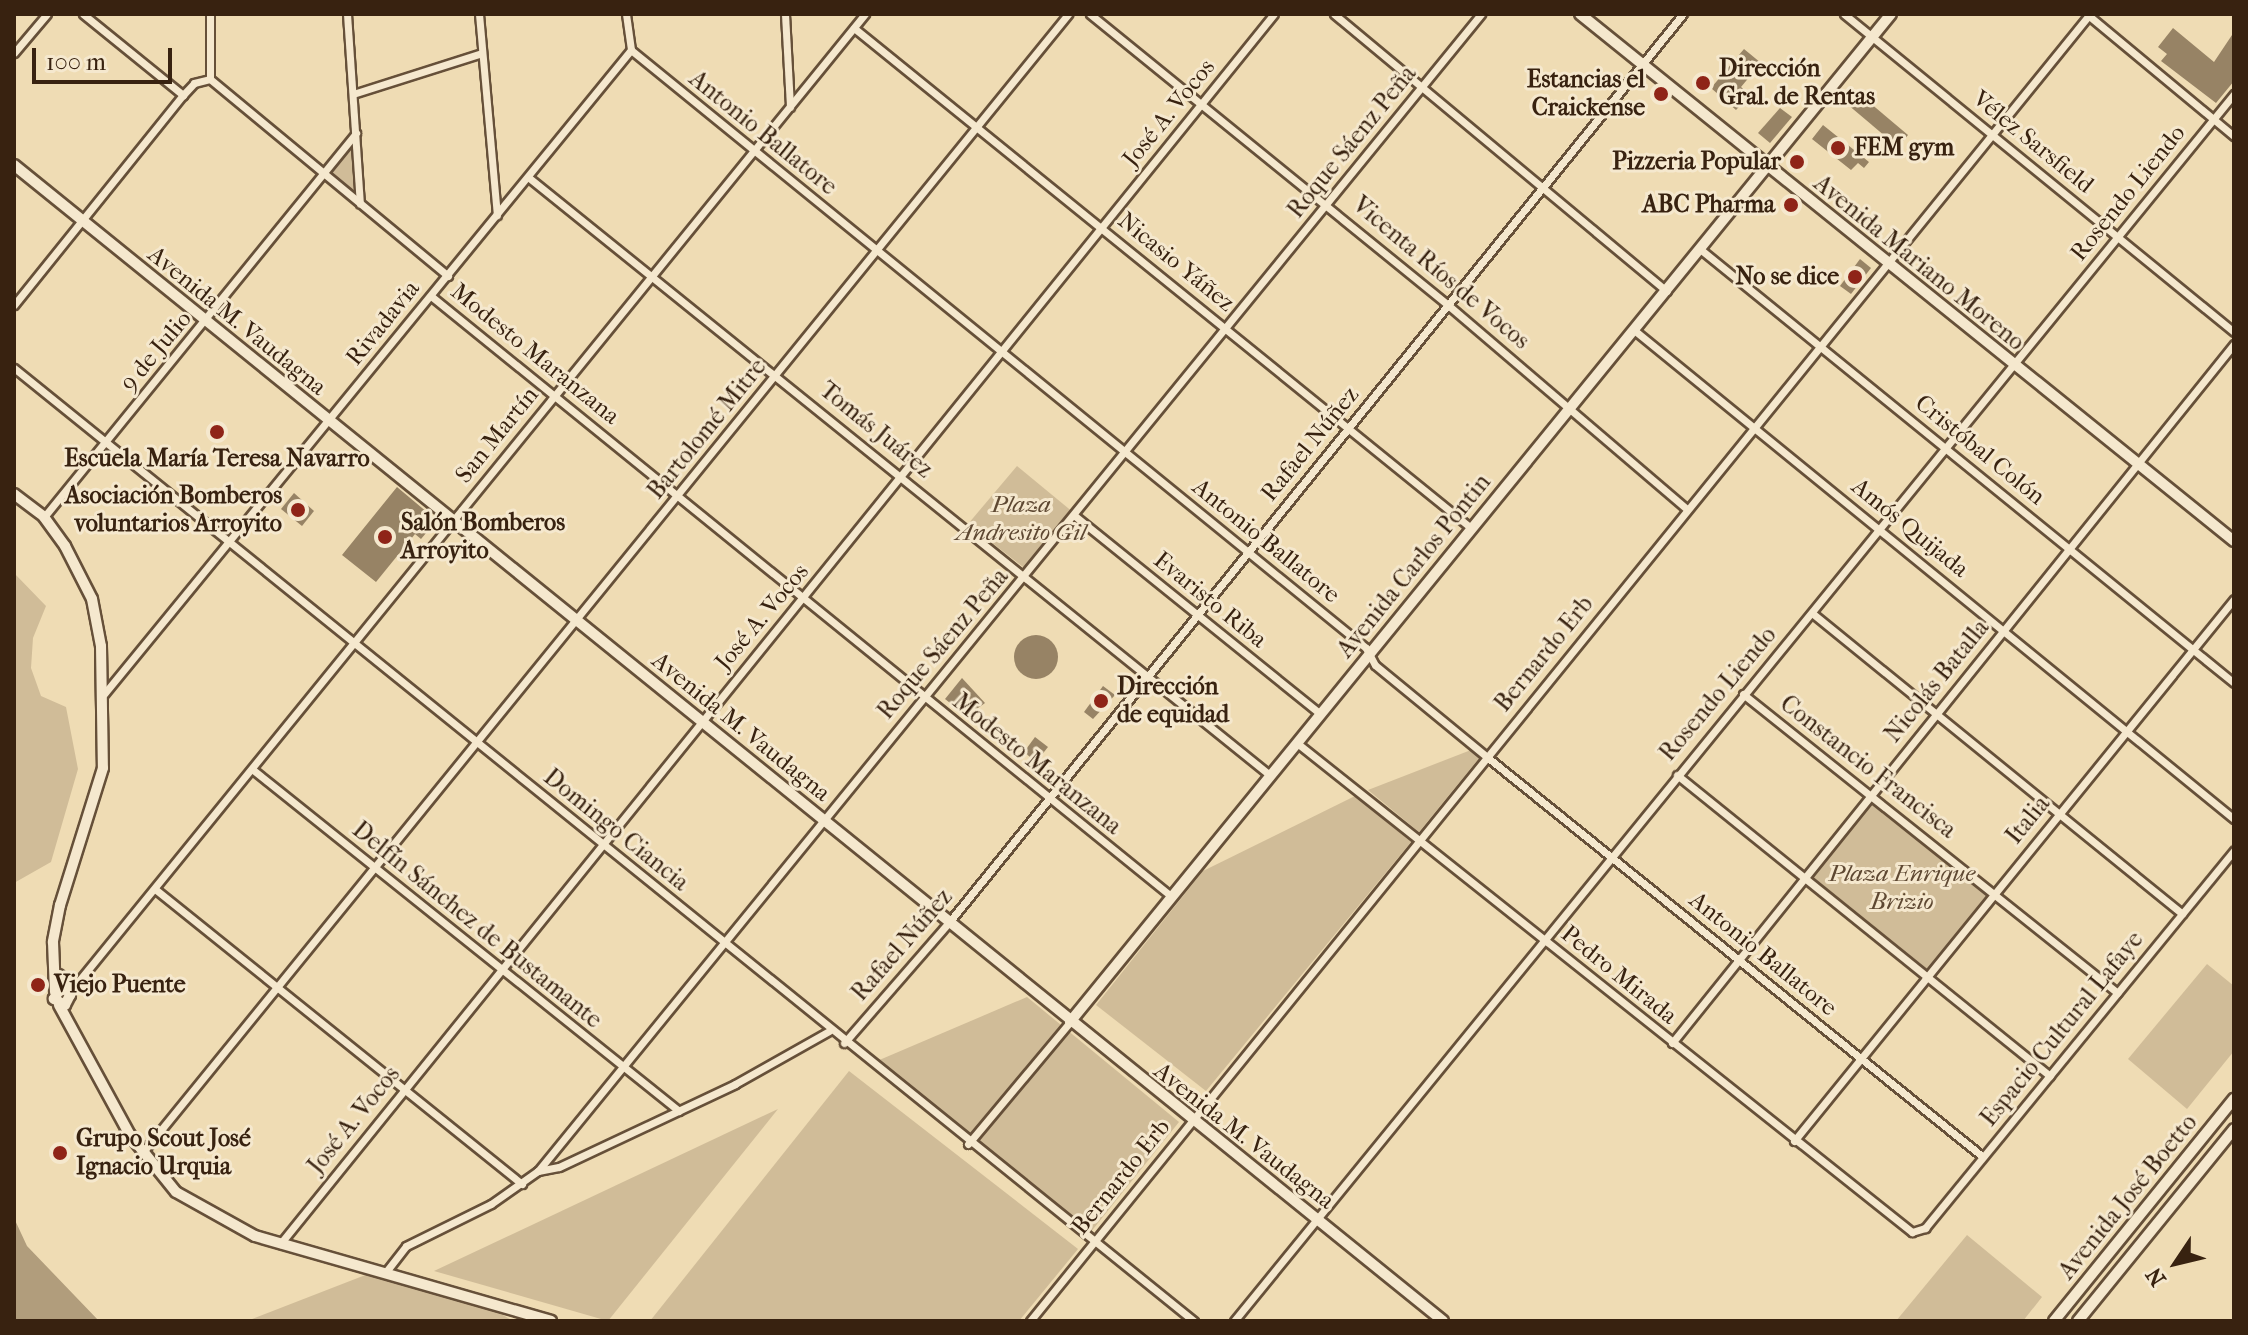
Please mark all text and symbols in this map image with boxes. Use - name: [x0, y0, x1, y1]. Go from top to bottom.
- scale bar: [36, 32, 176, 82]
- text: 100 m: [46, 48, 106, 76]
- street label: José A. Vocos: [1117, 53, 1221, 173]
- place label: Dirección Gral. de Rentas: [1719, 55, 1875, 111]
- street label: Roque Sáenz Peña: [1282, 60, 1422, 224]
- street label: Antonio Ballatore: [683, 65, 843, 201]
- place label: Estancias el Craickense: [1527, 66, 1645, 122]
- marker: Dirección Gral. de Rentas: [1694, 74, 1712, 92]
- street label: Vélez Sarsfield: [1967, 84, 2099, 200]
- marker: Estancias el Craickense: [1652, 85, 1670, 103]
- street label: Rosendo Liendo: [2064, 119, 2192, 267]
- place label: FEM gym: [1854, 134, 1954, 162]
- marker: FEM gym: [1829, 139, 1847, 157]
- place label: Pizzeria Popular: [1612, 148, 1781, 176]
- marker: Pizzeria Popular: [1788, 153, 1806, 171]
- street label: Avenida Mariano Moreno: [1808, 169, 2030, 357]
- street label: Vicenta Ríos de Vocos: [1347, 191, 1535, 355]
- place label: ABC Pharma: [1642, 191, 1775, 219]
- marker: ABC Pharma: [1782, 196, 1800, 214]
- street label: Nicasio Yáñez: [1112, 206, 1240, 318]
- street label: Avenida M. Vaudagna: [142, 240, 332, 402]
- place label: No se dice: [1736, 263, 1839, 291]
- marker: No se dice: [1846, 268, 1864, 286]
- street label: Rivadavia: [340, 275, 426, 371]
- street label: Modesto Maranzana: [445, 277, 625, 431]
- street label: 9 de Julio: [114, 305, 198, 397]
- street label: Bartolomé Mitre: [642, 353, 772, 505]
- street label: Tomás Juárez: [814, 376, 938, 484]
- street label: San Martín: [449, 381, 545, 489]
- street label: Rafael Núñez: [1255, 381, 1365, 507]
- street label: Cristóbal Colón: [1909, 389, 2051, 511]
- marker: Escuela María Teresa Navarro: [208, 423, 226, 441]
- place label: Escuela María Teresa Navarro: [64, 445, 370, 473]
- street label: Avenida Carlos Pontin: [1331, 468, 1497, 664]
- street label: Amós Quijada: [1846, 472, 1974, 584]
- street label: Antonio Ballatore: [1186, 473, 1346, 609]
- place label: Asociación Bomberos voluntarios Arroyito: [65, 482, 282, 538]
- park label: Plaza Andresito Gil: [956, 491, 1086, 547]
- marker: Asociación Bomberos voluntarios Arroyito: [289, 501, 307, 519]
- place label: Salón Bomberos Arroyito: [401, 509, 565, 565]
- marker: Salón Bomberos Arroyito: [376, 528, 394, 546]
- street label: Evaristo Riba: [1148, 546, 1272, 654]
- street label: José A. Vocos: [709, 558, 815, 676]
- street label: Roque Sáenz Peña: [872, 563, 1014, 725]
- street label: Bernardo Erb: [1489, 590, 1599, 718]
- street label: Nicolás Batalla: [1879, 614, 1995, 748]
- street label: Rosendo Liendo: [1653, 621, 1783, 767]
- street label: Avenida M. Vaudagna: [646, 646, 836, 808]
- place label: Dirección de equidad: [1117, 673, 1229, 729]
- street label: Modesto Maranzana: [947, 687, 1127, 841]
- street label: Constancio Francisca: [1774, 689, 1962, 845]
- marker: Dirección de equidad: [1092, 692, 1110, 710]
- street label: Domingo Ciancia: [538, 763, 694, 897]
- street label: Italia: [2000, 790, 2056, 850]
- street label: Delfín Sánchez de Bustamante: [346, 815, 608, 1035]
- park label: Plaza Enrique Brizio: [1829, 860, 1975, 916]
- street label: Rafael Núñez: [845, 883, 959, 1007]
- street label: Antonio Ballatore: [1683, 886, 1843, 1022]
- street label: Pedro Mirada: [1555, 920, 1683, 1030]
- street label: Espacio Cultural Lafaye: [1975, 926, 2149, 1132]
- place label: Viejo Puente: [54, 971, 186, 999]
- marker: Viejo Puente: [29, 976, 47, 994]
- street label: Avenida M. Vaudagna: [1148, 1057, 1340, 1215]
- street label: José A. Vocos: [302, 1060, 406, 1180]
- street label: Avenida José Boetto: [2053, 1109, 2203, 1285]
- street label: Bernardo Erb: [1066, 1113, 1176, 1241]
- place label: Grupo Scout José Ignacio Urquia: [76, 1125, 251, 1181]
- marker: Grupo Scout José Ignacio Urquia: [51, 1144, 69, 1162]
- north arrow: [2136, 1223, 2216, 1303]
- text: N: [2141, 1262, 2172, 1291]

